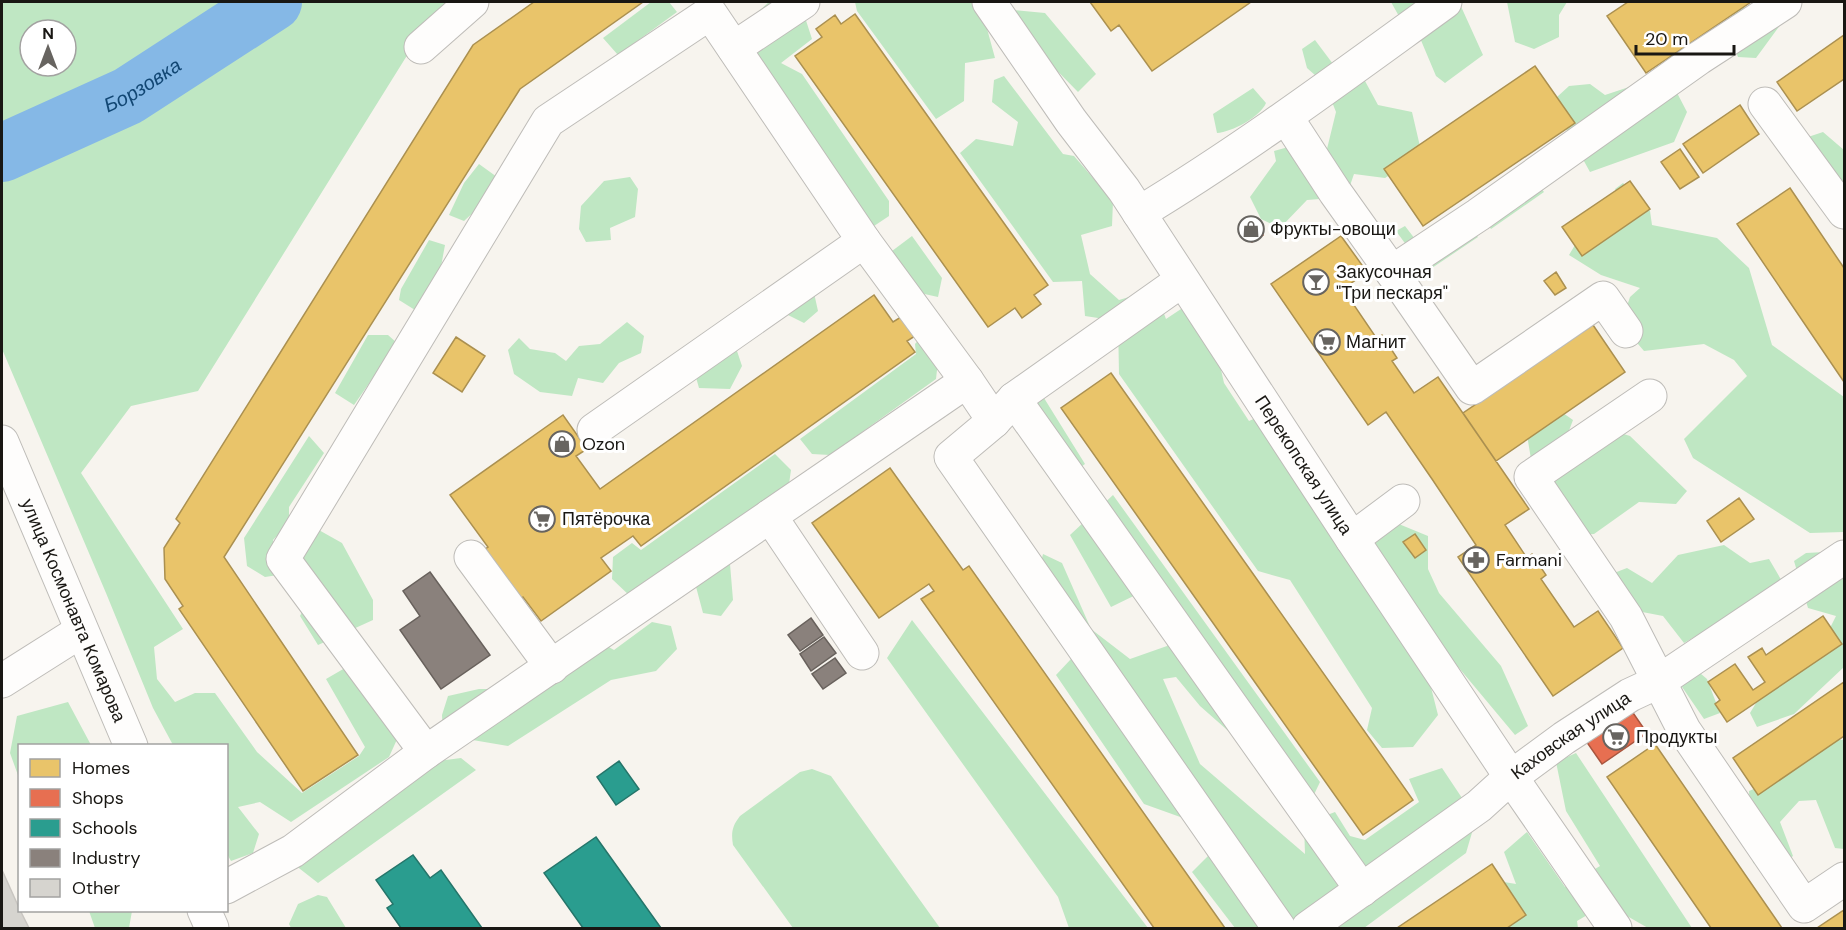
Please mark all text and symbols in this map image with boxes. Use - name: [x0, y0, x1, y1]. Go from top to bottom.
- north arrow: [18, 18, 78, 78]
- scale bar: [1636, 18, 1734, 56]
- text: N: [42, 23, 54, 44]
- text: 20 m: [1645, 27, 1688, 51]
- water label: Борзовка: [99, 52, 186, 118]
- shop icon: Фрукты-овощи: [1236, 214, 1266, 244]
- place label: Фрукты-овощи: [1270, 217, 1396, 241]
- place label: Закусочная "Три пескаря": [1336, 260, 1448, 305]
- bar icon: Закусочная "Три пескаря": [1301, 267, 1331, 297]
- supermarket icon: Магнит: [1312, 327, 1342, 357]
- place label: Магнит: [1346, 330, 1406, 354]
- street label: Перекопская улица: [1249, 391, 1359, 540]
- shop icon: Ozon: [547, 429, 577, 459]
- place label: Ozon: [582, 432, 625, 456]
- street label: улица Космонавта Комарова: [15, 495, 132, 727]
- supermarket icon: Пятёрочка: [527, 504, 557, 534]
- place label: Пятёрочка: [562, 507, 651, 531]
- pharmacy icon: Farmani: [1461, 545, 1491, 575]
- place label: Farmani: [1496, 548, 1562, 572]
- street label: Каховская улица: [1506, 685, 1636, 785]
- supermarket icon: Продукты: [1601, 722, 1631, 752]
- place label: Продукты: [1636, 725, 1717, 749]
- legend: [18, 744, 228, 912]
- text: Homes: [72, 756, 130, 780]
- text: Shops: [72, 786, 124, 810]
- text: Schools: [72, 816, 137, 840]
- text: Industry: [72, 846, 141, 870]
- text: Other: [72, 876, 121, 900]

